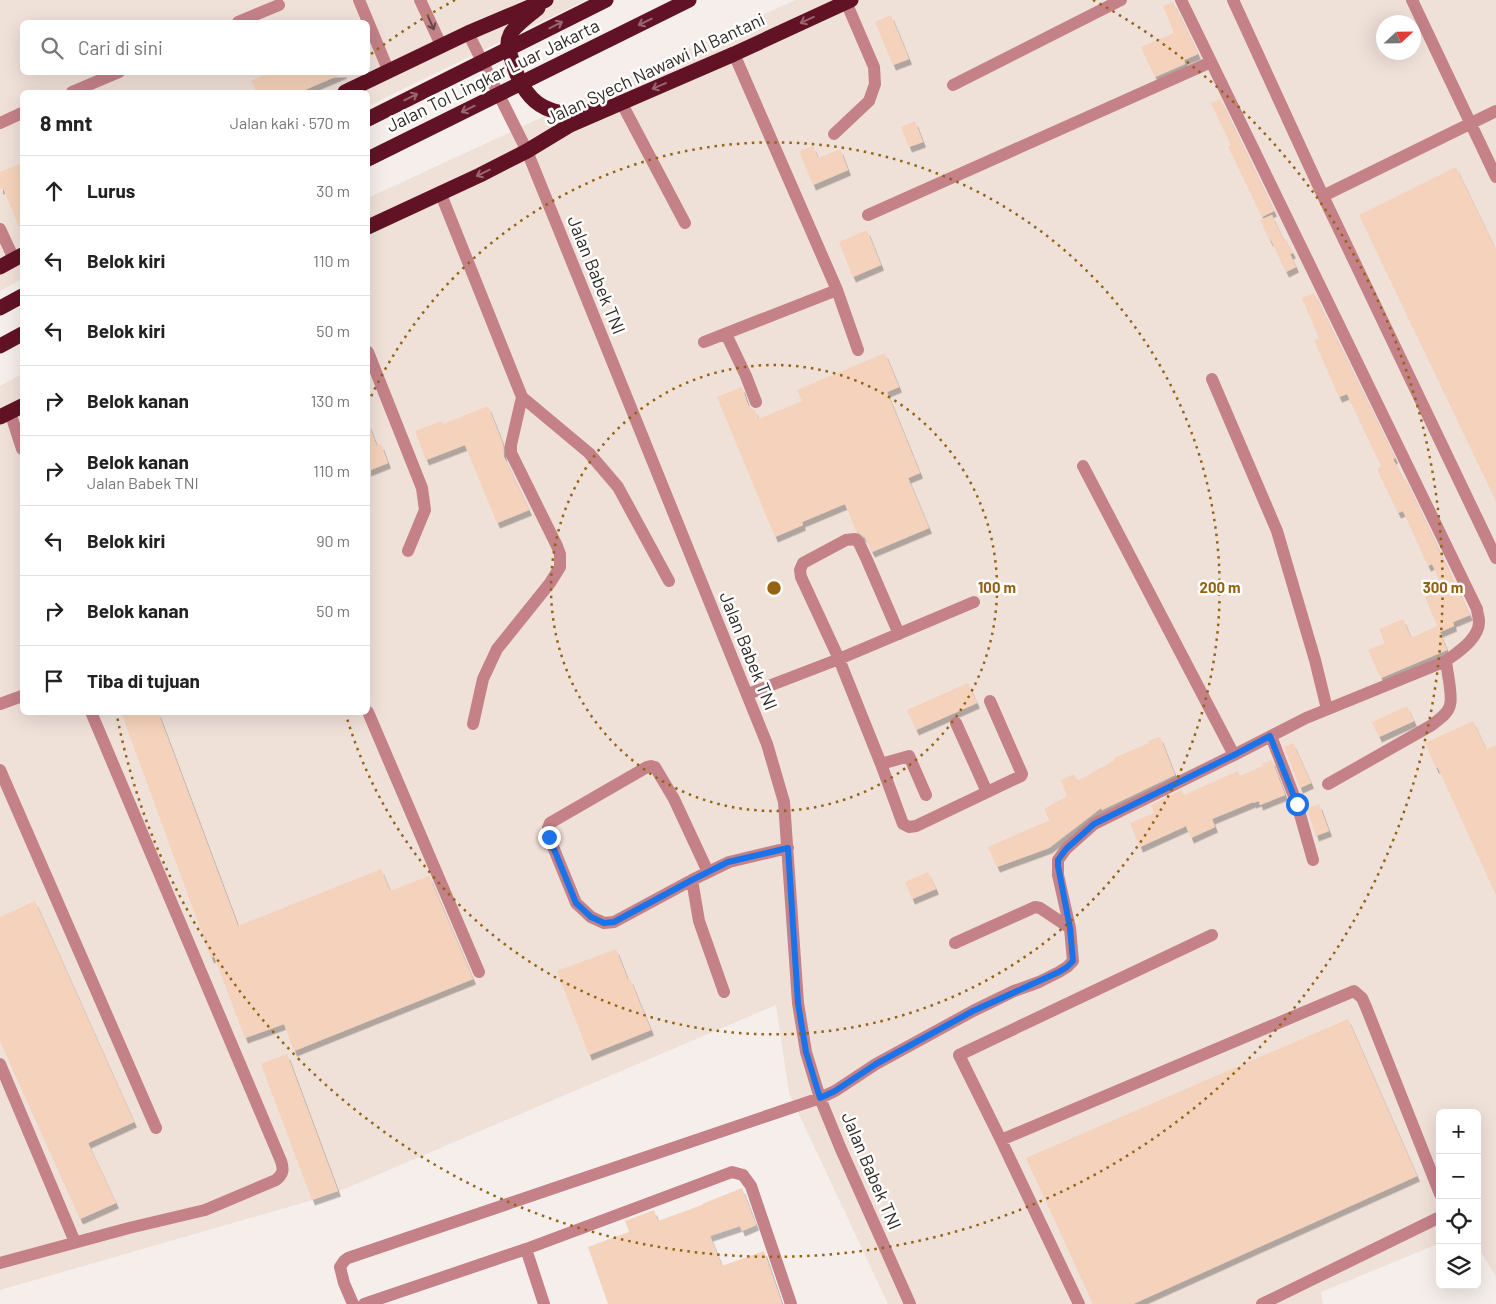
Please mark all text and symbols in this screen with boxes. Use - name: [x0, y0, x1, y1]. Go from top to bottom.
- street label: Jalan Syech Nawawi Al Bantani: [541, 7, 768, 129]
- street label: Jalan Tol Lingkar Luar Jakarta: [382, 14, 603, 136]
- one-way arrow: [427, 15, 436, 30]
- north arrow: [1376, 15, 1421, 60]
- one-way arrow: [800, 16, 815, 26]
- one-way arrow: [638, 17, 653, 27]
- search box: [20, 20, 370, 75]
- one-way arrow: [549, 20, 564, 30]
- icon: search: [38, 34, 66, 62]
- text: Cari di sini: [78, 36, 163, 59]
- one-way arrow: [651, 83, 666, 92]
- one-way arrow: [403, 92, 418, 102]
- one-way arrow: [461, 104, 476, 114]
- text: 8 mnt: [40, 110, 93, 135]
- text: Jalan kaki · 570 m: [230, 113, 350, 132]
- one-way arrow: [476, 169, 491, 178]
- icon: ahead: [40, 177, 68, 205]
- text: Lurus: [87, 179, 135, 202]
- text: 30 m: [316, 181, 350, 200]
- street label: Jalan Babek TNI: [563, 212, 631, 337]
- icon: left: [40, 247, 68, 275]
- text: Belok kiri: [87, 249, 165, 272]
- text: 110 m: [313, 251, 350, 270]
- icon: left: [40, 317, 68, 345]
- text: Belok kiri: [87, 319, 165, 342]
- text: 50 m: [316, 321, 350, 340]
- icon: right: [40, 387, 68, 415]
- text: Belok kanan: [87, 389, 189, 412]
- text: 130 m: [311, 391, 350, 410]
- text: Belok kanan: [87, 450, 189, 473]
- icon: right: [40, 457, 68, 485]
- text: 110 m: [313, 461, 350, 480]
- text: Jalan Babek TNI: [87, 473, 199, 492]
- icon: left: [40, 527, 68, 555]
- text: Belok kiri: [87, 529, 165, 552]
- text: 90 m: [316, 531, 350, 550]
- text: 100 m: [978, 578, 1016, 596]
- text: 200 m: [1199, 578, 1241, 596]
- text: 300 m: [1423, 578, 1463, 596]
- centre of rings: [765, 579, 783, 597]
- street label: Jalan Babek TNI: [715, 588, 783, 713]
- icon: right: [40, 597, 68, 625]
- text: Belok kanan: [87, 599, 189, 622]
- text: 50 m: [316, 601, 350, 620]
- icon: arrive: [40, 667, 68, 695]
- text: Tiba di tujuan: [87, 669, 200, 692]
- route start: [1286, 793, 1309, 816]
- route end: [538, 826, 561, 849]
- street label: Jalan Babek TNI: [837, 1109, 907, 1233]
- map controls: [1436, 1109, 1481, 1289]
- button: +: [1436, 1109, 1481, 1154]
- button: −: [1436, 1154, 1481, 1199]
- button: locate: [1436, 1199, 1481, 1244]
- button: layers: [1436, 1244, 1481, 1289]

